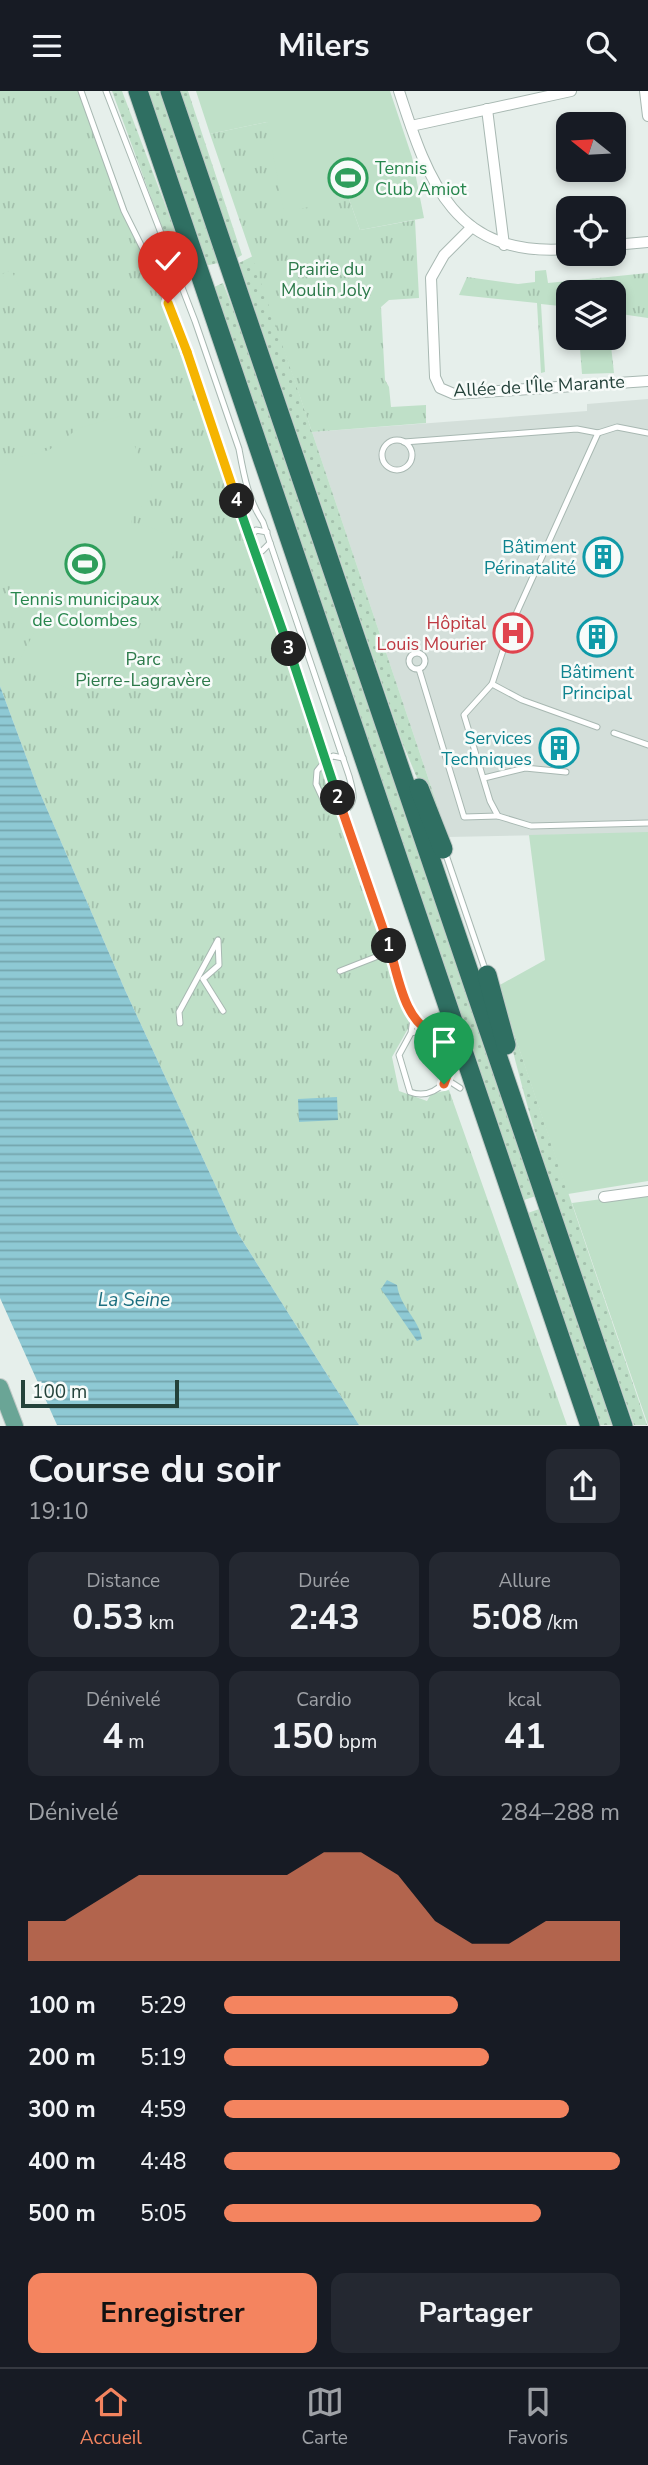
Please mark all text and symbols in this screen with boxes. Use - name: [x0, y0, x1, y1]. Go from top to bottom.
- text: Milers: [278, 24, 370, 67]
- icon: menu: [28, 27, 66, 65]
- icon: search: [582, 27, 620, 65]
- north arrow: [556, 112, 626, 182]
- map controls: [556, 112, 626, 350]
- place label: Tennis Club Amiot: [375, 156, 467, 201]
- sports icon: Tennis Club Amiot: [327, 157, 369, 199]
- button: locate: [556, 196, 626, 266]
- pin: [138, 231, 198, 303]
- icon: check: [149, 242, 187, 280]
- park label: Prairie du Moulin Joly: [281, 257, 372, 302]
- button: layers: [556, 280, 626, 350]
- street label: Allée de l'Île Marante: [453, 370, 625, 402]
- pin: 4: [219, 483, 254, 519]
- text: 4: [231, 487, 242, 513]
- place label: Bâtiment Périnatalité: [484, 535, 577, 580]
- building icon: Bâtiment Périnatalité: [582, 536, 624, 578]
- sports icon: Tennis municipaux de Colombes: [64, 543, 106, 585]
- place label: Tennis municipaux de Colombes: [11, 587, 160, 632]
- place label: Hôpital Louis Mourier: [377, 611, 487, 656]
- hospital icon: Hôpital Louis Mourier: [492, 612, 534, 654]
- building icon: Bâtiment Principal: [576, 616, 618, 658]
- pin: 3: [272, 631, 306, 667]
- text: 3: [283, 635, 294, 661]
- park label: Parc Pierre-Lagravère: [75, 647, 211, 692]
- place label: Bâtiment Principal: [560, 660, 635, 705]
- place label: Services Techniques: [441, 726, 532, 771]
- building icon: Services Techniques: [538, 727, 580, 769]
- pin: 2: [320, 781, 356, 815]
- text: 2: [332, 784, 343, 810]
- pin: 1: [372, 929, 406, 963]
- text: 1: [383, 932, 394, 958]
- pin: [414, 1012, 474, 1084]
- icon: arrive: [425, 1023, 463, 1061]
- water label: La Seine: [98, 1287, 170, 1313]
- scale bar: [21, 1377, 178, 1408]
- text: 100 m: [32, 1379, 87, 1405]
- text: Course du soir: [28, 1444, 281, 1495]
- button: share: [546, 1449, 620, 1523]
- text: 19:10: [28, 1496, 88, 1527]
- text: Distance: [86, 1568, 160, 1594]
- text: Durée: [298, 1568, 350, 1594]
- text: Allure: [498, 1568, 551, 1594]
- text: 0.53: [72, 1594, 144, 1641]
- text: 2:43: [288, 1594, 360, 1641]
- text: 5:08: [471, 1594, 543, 1641]
- text: km: [144, 1610, 175, 1636]
- text: /km: [543, 1610, 578, 1636]
- text: Dénivelé: [86, 1687, 161, 1713]
- text: Cardio: [296, 1687, 352, 1713]
- text: kcal: [508, 1687, 542, 1713]
- text: 4: [102, 1713, 123, 1760]
- text: 150: [271, 1713, 334, 1760]
- text: 41: [504, 1713, 546, 1760]
- text: m: [123, 1729, 144, 1755]
- text: bpm: [334, 1729, 377, 1755]
- text: Dénivelé: [28, 1797, 119, 1828]
- text: 284–288 m: [500, 1797, 620, 1828]
- text: 100 m: [28, 1990, 96, 2021]
- text: 5:29: [140, 1990, 187, 2021]
- text: 200 m: [28, 2042, 96, 2073]
- text: 5:19: [140, 2042, 187, 2073]
- text: 300 m: [28, 2094, 96, 2125]
- text: 4:59: [140, 2094, 187, 2125]
- text: 400 m: [28, 2146, 96, 2177]
- text: 4:48: [140, 2146, 187, 2177]
- text: 500 m: [28, 2198, 96, 2229]
- text: 5:05: [140, 2198, 187, 2229]
- button: Enregistrer: [28, 2273, 317, 2353]
- button: Partager: [331, 2273, 620, 2353]
- tab: Accueil: [80, 2383, 142, 2451]
- tab: Carte: [301, 2383, 348, 2451]
- tab: Favoris: [508, 2383, 568, 2451]

